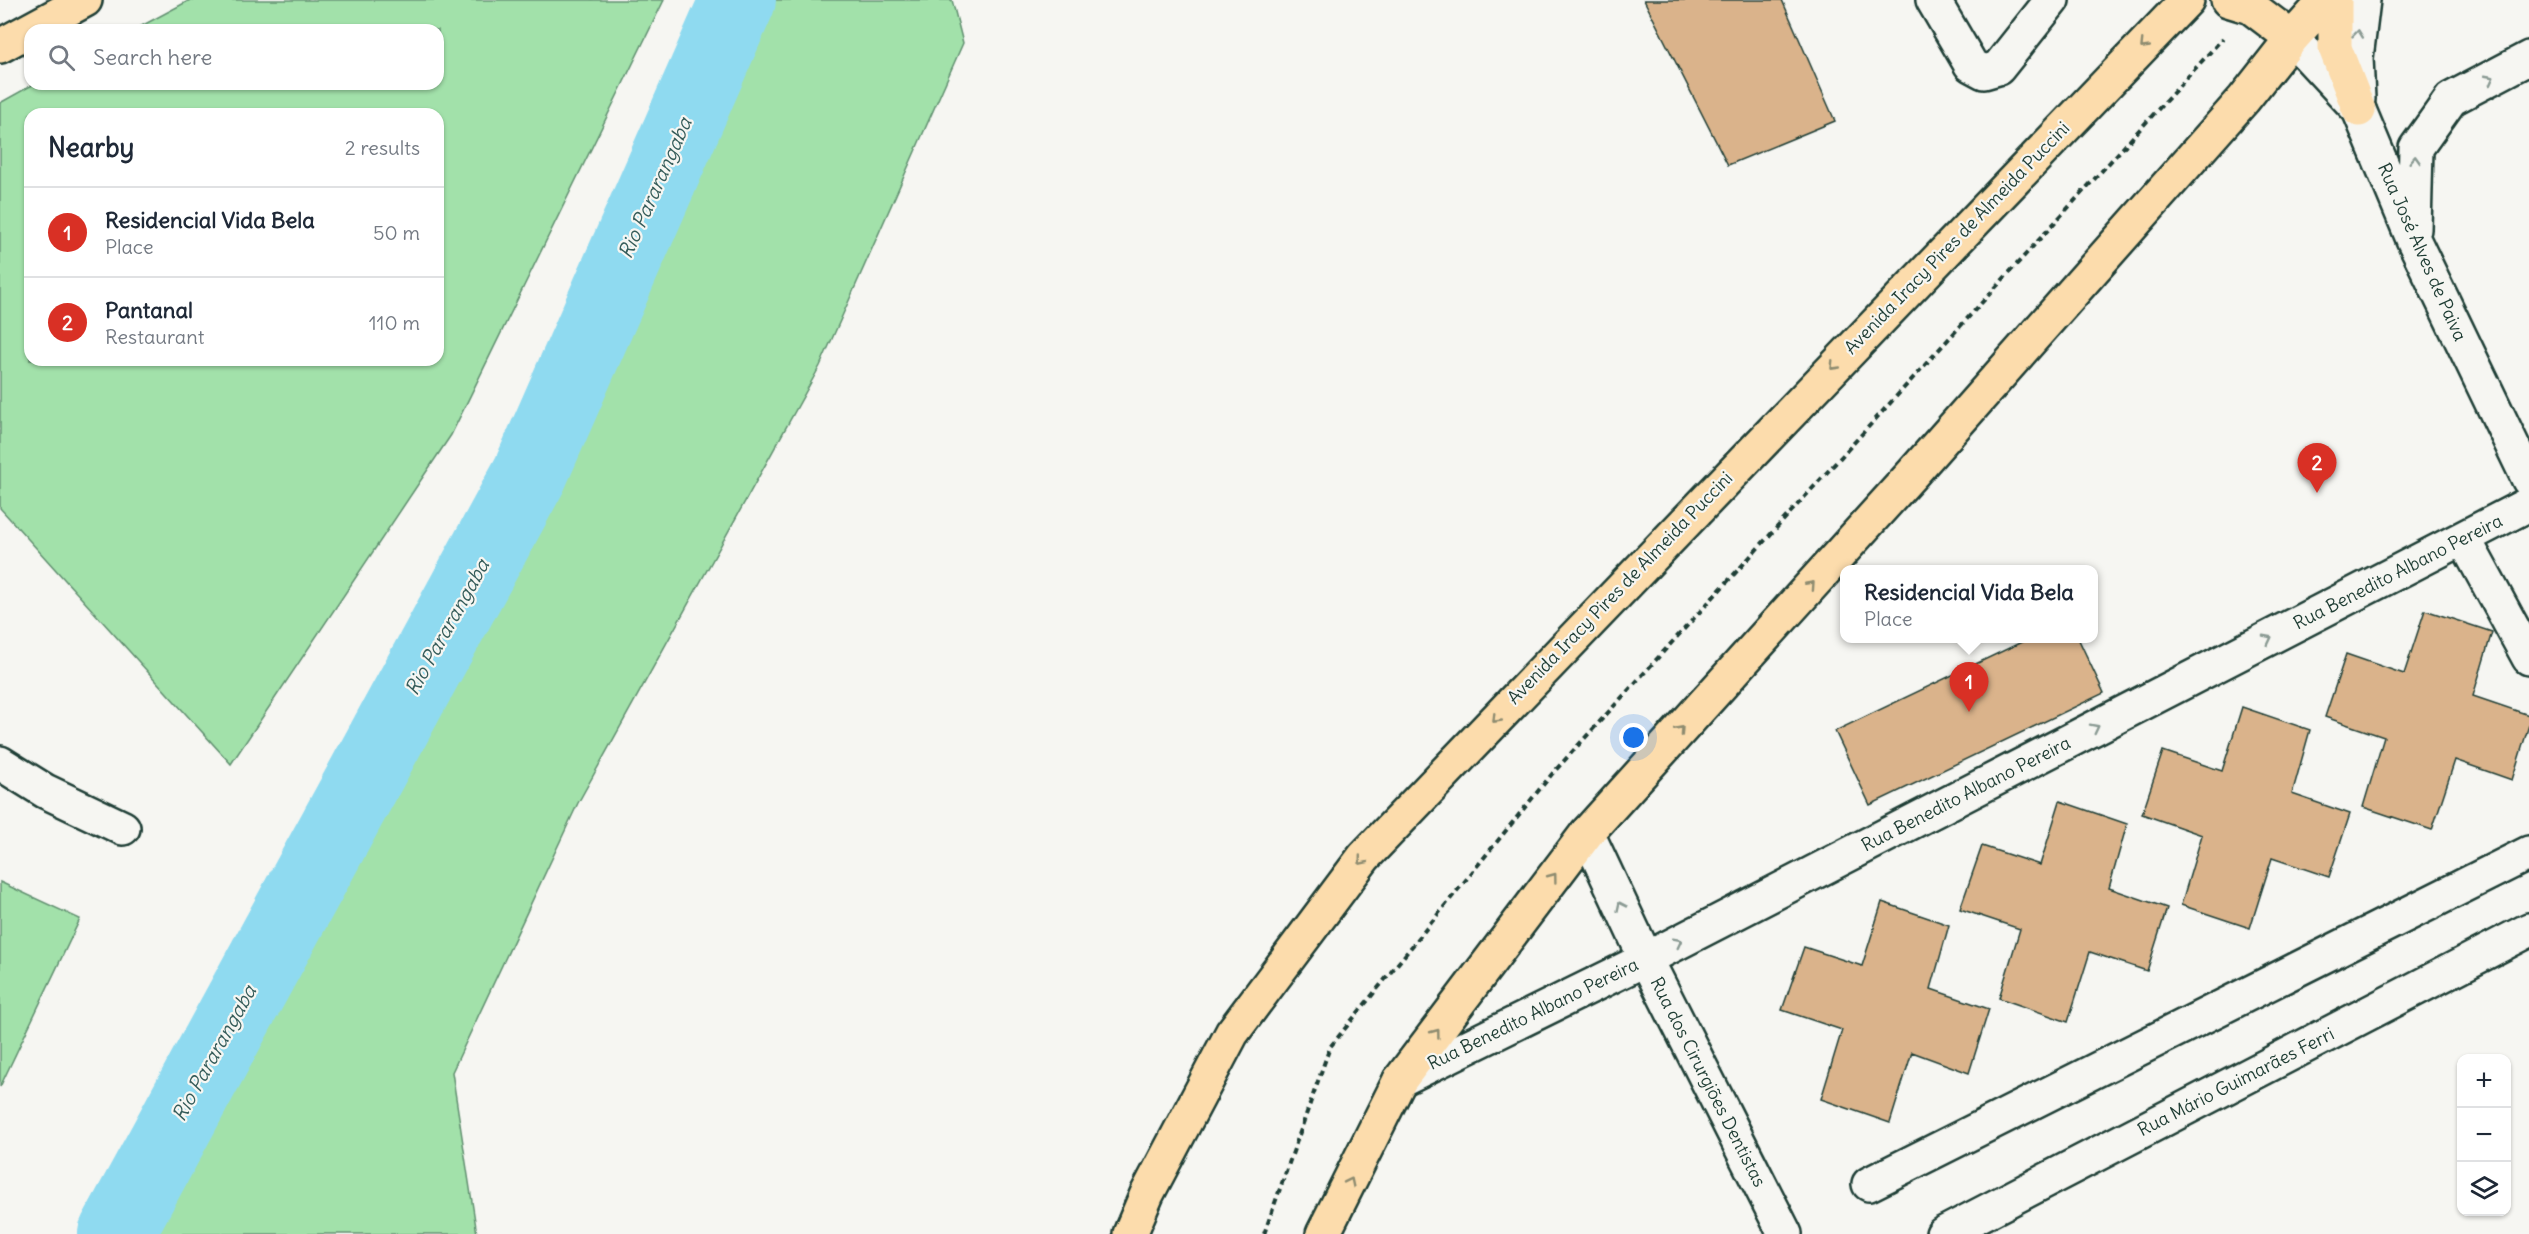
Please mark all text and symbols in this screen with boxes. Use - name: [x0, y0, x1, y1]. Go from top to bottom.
- search box: [24, 24, 444, 90]
- one-way arrow: [2351, 29, 2364, 39]
- one-way arrow: [2140, 38, 2151, 48]
- icon: search: [45, 41, 78, 74]
- text: Search here: [93, 43, 212, 71]
- one-way arrow: [2484, 74, 2495, 86]
- water label: Rio Pararangaba: [612, 112, 697, 262]
- street label: Avenida Iracy Pires de Almeida Puccini: [1839, 116, 2074, 359]
- text: Nearby: [48, 131, 134, 164]
- text: 2 results: [345, 135, 420, 160]
- one-way arrow: [2409, 155, 2422, 164]
- street label: Rua José Alves de Paiva: [2373, 159, 2472, 344]
- text: Residencial Vida Bela: [105, 206, 315, 234]
- text: 1: [64, 220, 71, 245]
- text: 50 m: [373, 220, 420, 245]
- text: Place: [105, 234, 153, 259]
- text: Pantanal: [105, 296, 193, 324]
- text: 2: [62, 310, 73, 335]
- text: 110 m: [369, 310, 420, 335]
- text: Restaurant: [105, 324, 204, 349]
- one-way arrow: [1830, 359, 1841, 370]
- pin: 2: [2298, 444, 2336, 493]
- street label: Avenida Iracy Pires de Almeida Puccini: [1502, 466, 1737, 709]
- street label: Rua Benedito Albano Pereira: [2289, 509, 2506, 634]
- water label: Rio Pararangaba: [399, 553, 495, 699]
- popup: [1840, 565, 2098, 643]
- text: Residencial Vida Bela: [1864, 578, 2074, 606]
- one-way arrow: [1804, 581, 1815, 592]
- text: Place: [1864, 606, 1913, 631]
- one-way arrow: [2262, 635, 2273, 646]
- pin: 1: [1950, 662, 1988, 712]
- one-way arrow: [1492, 712, 1503, 723]
- your location: [1619, 723, 1648, 752]
- one-way arrow: [2089, 724, 2099, 735]
- one-way arrow: [1673, 726, 1684, 736]
- street label: Rua Benedito Albano Pereira: [1857, 731, 2074, 856]
- one-way arrow: [1358, 854, 1369, 865]
- one-way arrow: [1546, 873, 1557, 884]
- one-way arrow: [1616, 901, 1628, 912]
- one-way arrow: [1672, 938, 1683, 949]
- street label: Rua Benedito Albano Pereira: [1424, 952, 1642, 1075]
- street label: Rua dos Cirurgiões Dentistas: [1645, 973, 1771, 1190]
- water label: Rio Pararangaba: [166, 979, 262, 1125]
- street label: Rua Mário Guimarães Ferri: [2134, 1022, 2338, 1141]
- one-way arrow: [1428, 1029, 1439, 1040]
- map controls: [2457, 1054, 2511, 1216]
- button: +: [2457, 1054, 2511, 1108]
- button: −: [2457, 1108, 2511, 1162]
- button: layers: [2457, 1162, 2511, 1216]
- one-way arrow: [1342, 1177, 1354, 1188]

